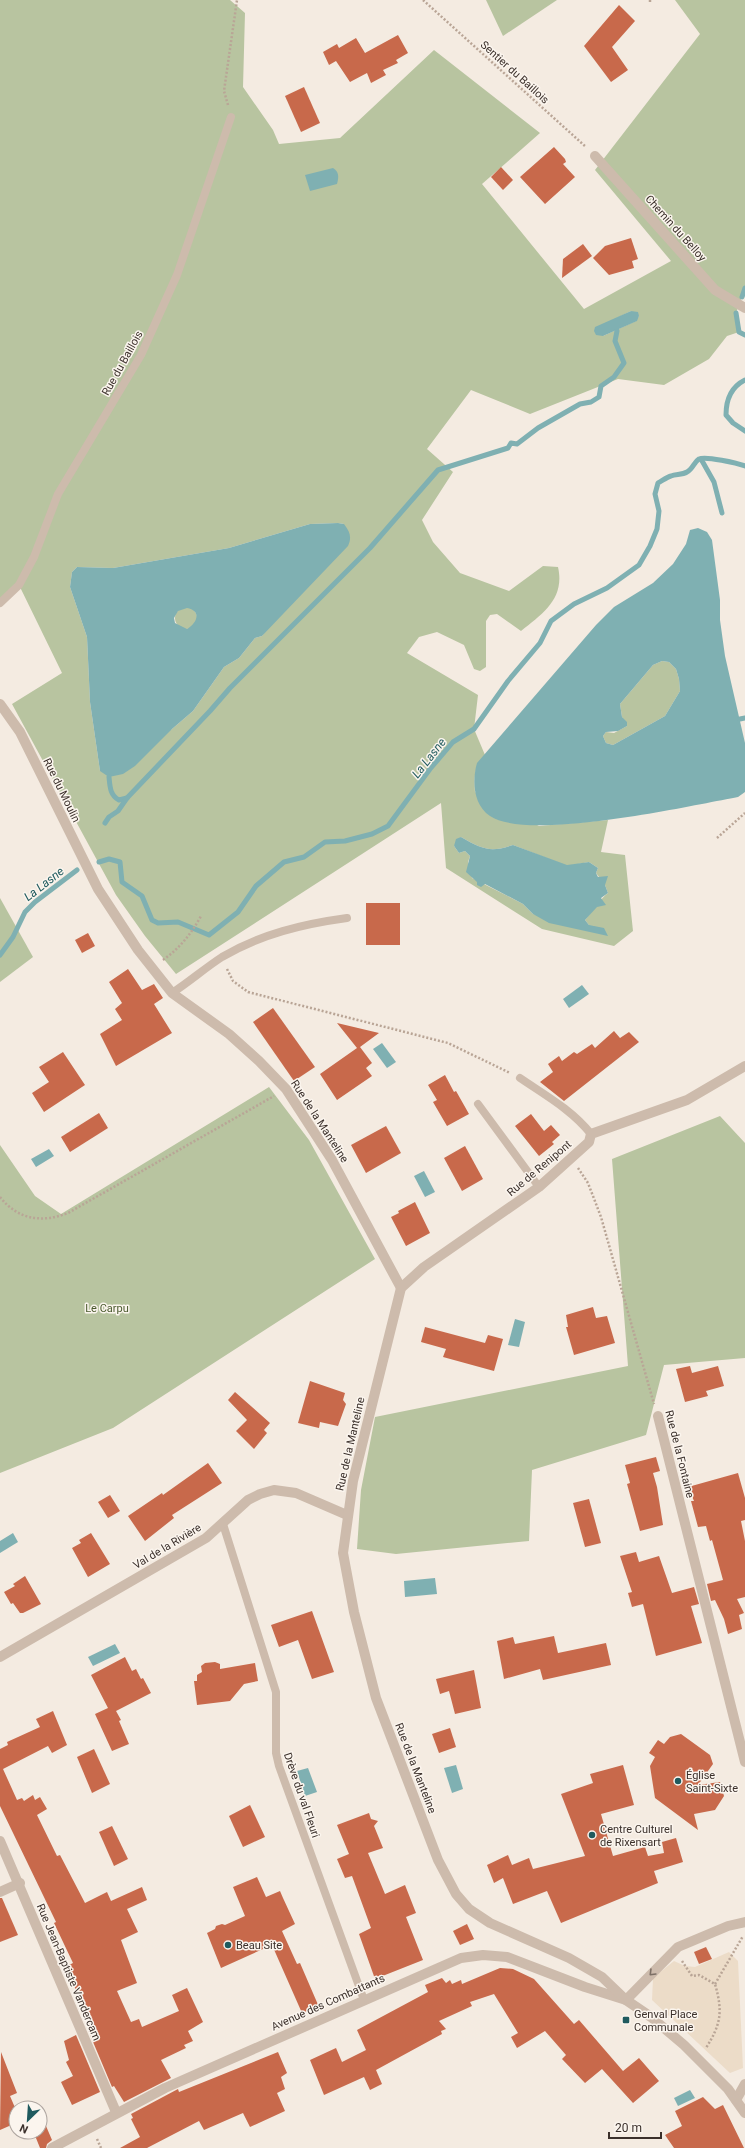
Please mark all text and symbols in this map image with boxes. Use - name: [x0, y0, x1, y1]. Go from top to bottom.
- street label: Sentier du Baillois: [478, 38, 552, 107]
- street label: Chemin du Belloy: [642, 193, 709, 265]
- street label: Rue du Baillois: [99, 328, 146, 398]
- water label: La Lasne: [409, 735, 449, 781]
- street label: Rue du Moulin: [40, 756, 83, 824]
- water label: La Lasne: [21, 864, 67, 904]
- street label: Rue de la Manteline: [288, 1078, 351, 1165]
- street label: Rue de Renipont: [505, 1138, 574, 1199]
- park label: Le Carpu: [85, 1302, 129, 1315]
- street label: Rue de la Manteline: [333, 1396, 368, 1492]
- street label: Rue de la Fontaine: [662, 1409, 697, 1500]
- street label: Val de la Rivière: [131, 1521, 204, 1572]
- street label: Rue de la Manteline: [392, 1721, 439, 1815]
- street label: Drève du val Fleuri: [281, 1751, 322, 1839]
- place label: Église Saint-Sixte: [686, 1769, 738, 1795]
- marker: Église Saint-Sixte: [673, 1776, 683, 1786]
- place label: Centre Culturel de Rixensart: [600, 1823, 673, 1849]
- marker: Centre Culturel de Rixensart: [587, 1830, 597, 1840]
- street label: Rue Jean-Baptiste Vandercam: [34, 1902, 103, 2043]
- place label: Beau Site: [236, 1939, 282, 1952]
- marker: Beau Site: [223, 1940, 233, 1950]
- one-way arrow: [649, 1968, 656, 1976]
- street label: Avenue des Combattants: [269, 1971, 387, 2033]
- place label: Genval Place Communale: [634, 2008, 697, 2034]
- marker: Genval Place Communale: [621, 2015, 631, 2025]
- north arrow: [8, 2100, 48, 2140]
- scale bar: [609, 2114, 661, 2140]
- text: N: [18, 2121, 30, 2136]
- text: 20 m: [615, 2121, 642, 2135]

